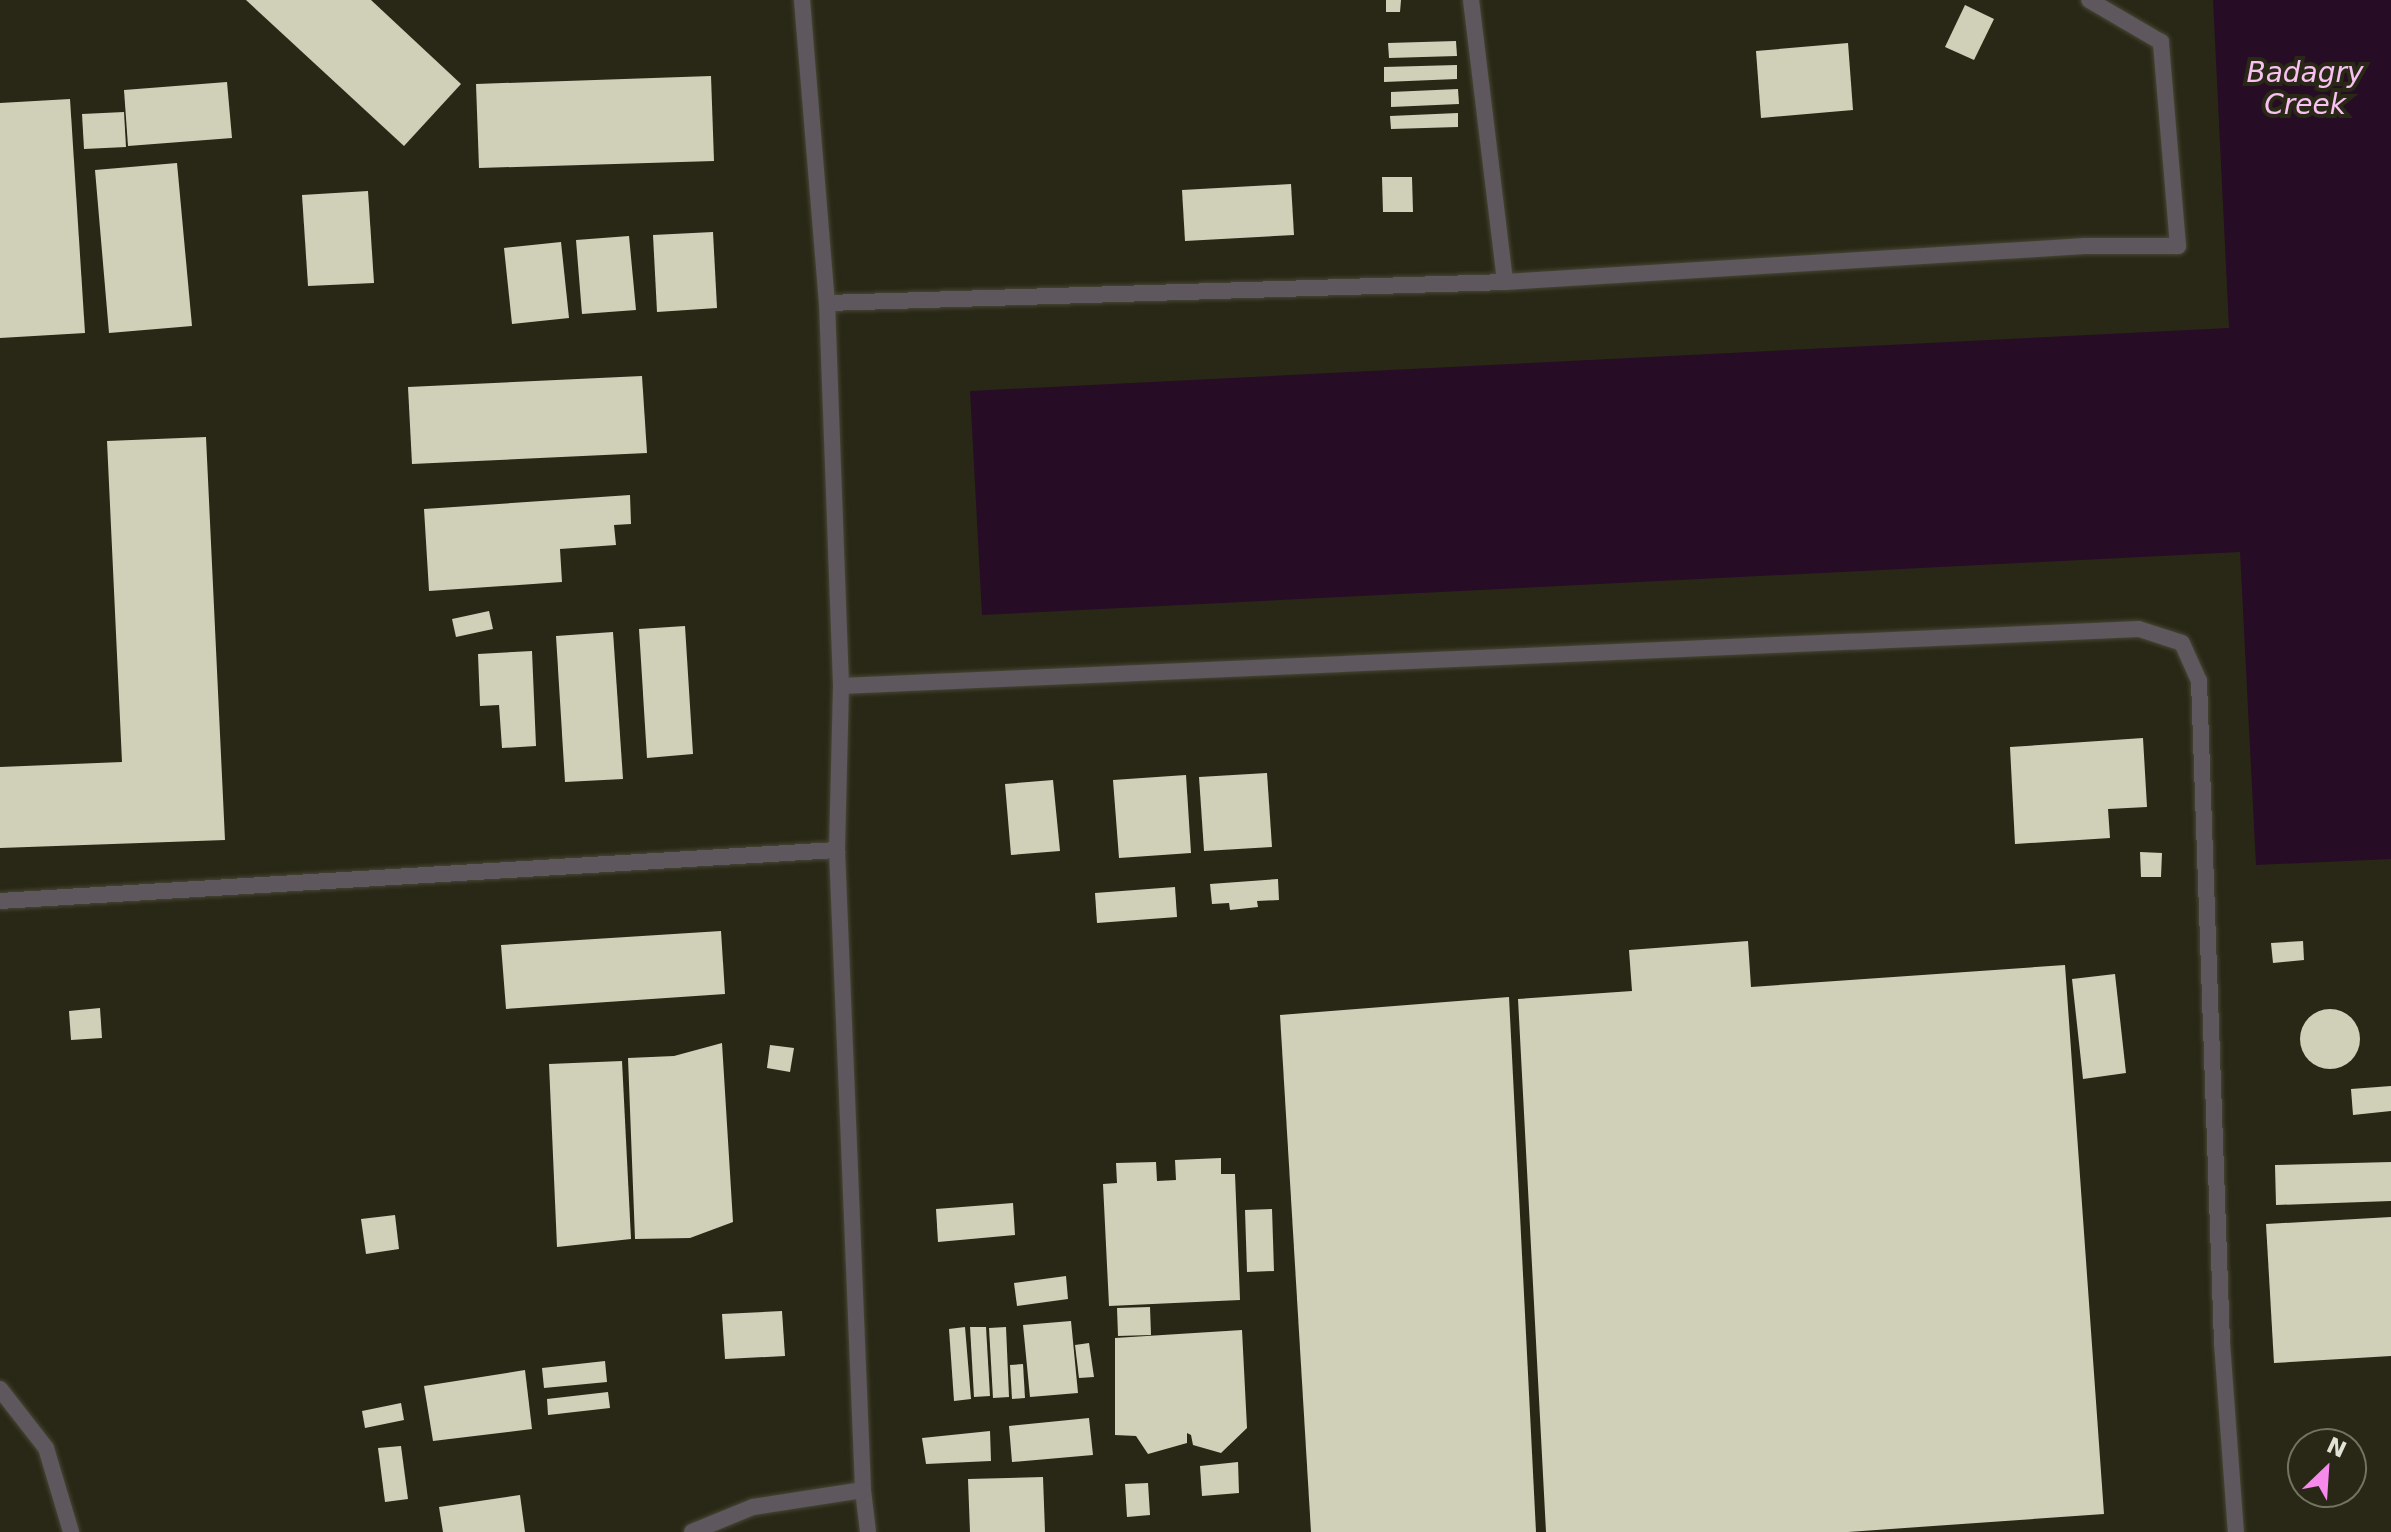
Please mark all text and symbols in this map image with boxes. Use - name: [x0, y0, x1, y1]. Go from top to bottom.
- water label: Badagry Creek: [2246, 56, 2364, 122]
- north arrow: [2287, 1428, 2367, 1508]
- text: N: [2323, 1432, 2350, 1463]

